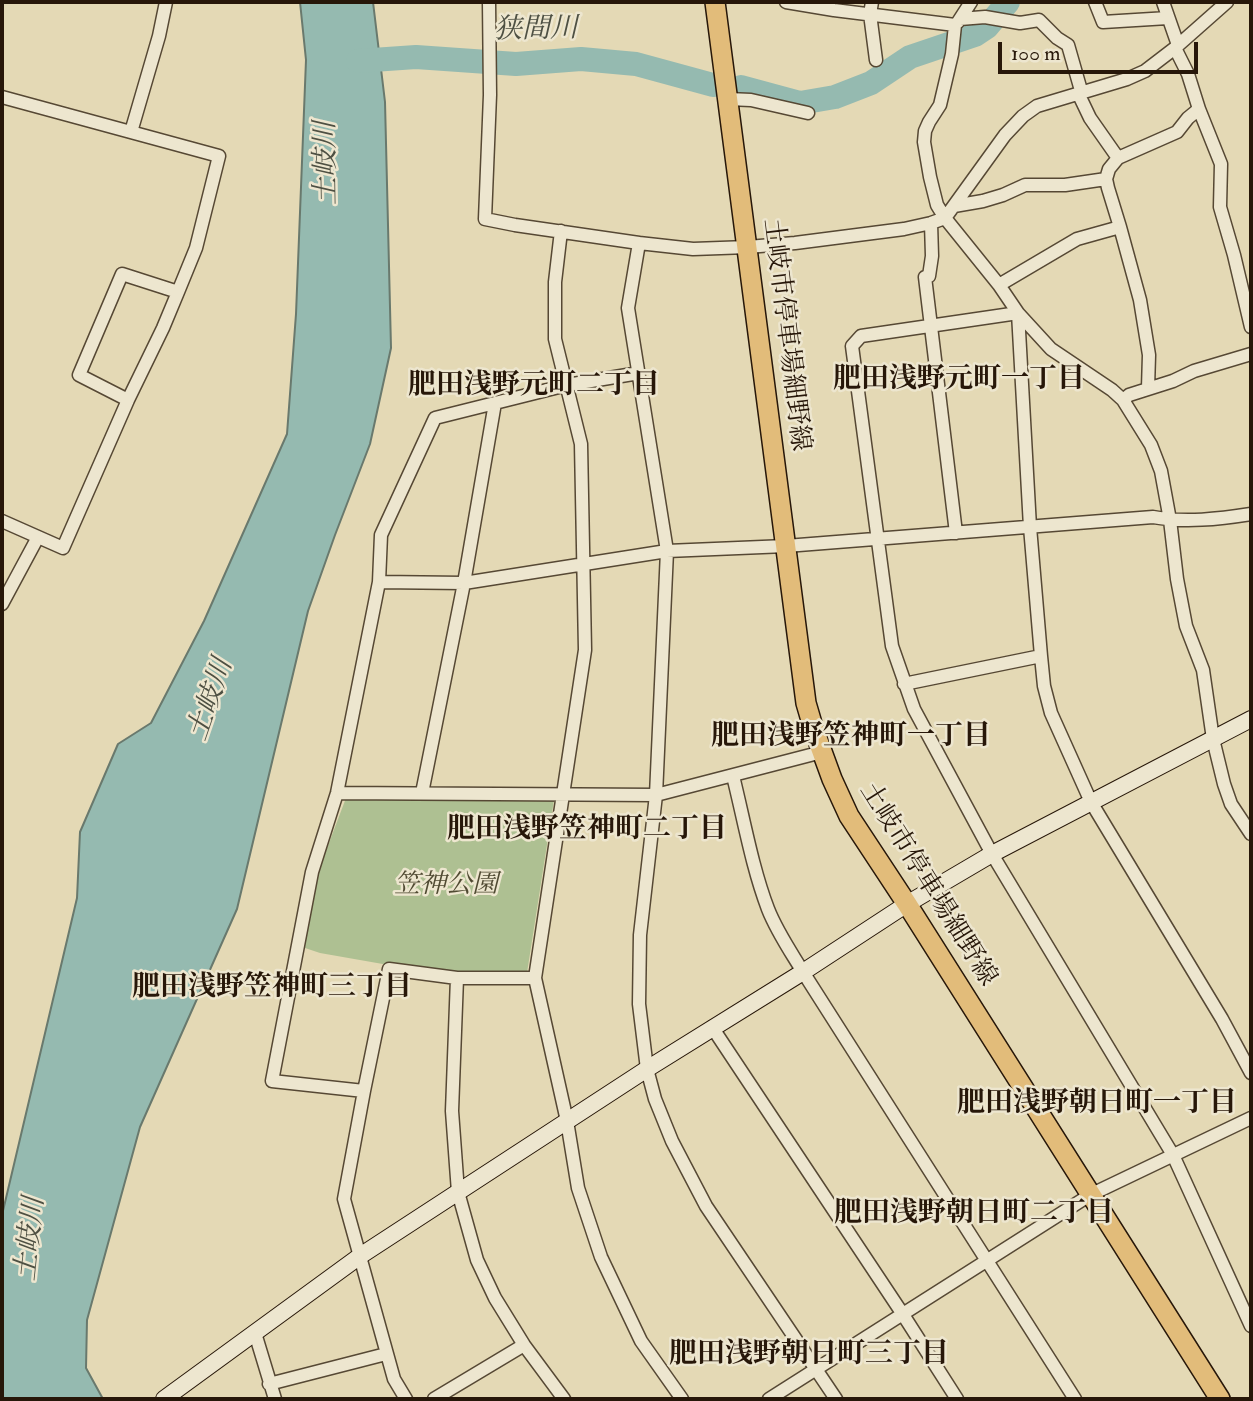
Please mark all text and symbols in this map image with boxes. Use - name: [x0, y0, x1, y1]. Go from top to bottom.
- water label: 狭間川: [494, 13, 578, 49]
- scale bar: [1001, 28, 1200, 72]
- text: 100 m: [1011, 40, 1061, 67]
- water label: 土岐川: [310, 121, 346, 205]
- street label: 土岐市停車場細野線: [755, 217, 815, 453]
- district label: 肥田浅野元町一丁目: [833, 364, 1085, 398]
- district label: 肥田浅野元町二丁目: [408, 370, 660, 404]
- water label: 土岐川: [182, 655, 242, 745]
- district label: 肥田浅野笠神町一丁目: [711, 721, 991, 755]
- street label: 土岐市停車場細野線: [852, 778, 1002, 992]
- district label: 肥田浅野笠神町二丁目: [447, 814, 727, 848]
- park label: 笠神公園: [394, 870, 498, 902]
- district label: 肥田浅野笠神町三丁目: [132, 972, 412, 1006]
- district label: 肥田浅野朝日町一丁目: [957, 1088, 1237, 1122]
- water label: 土岐川: [11, 1195, 53, 1283]
- district label: 肥田浅野朝日町二丁目: [834, 1198, 1114, 1232]
- district label: 肥田浅野朝日町三丁目: [669, 1339, 949, 1373]

